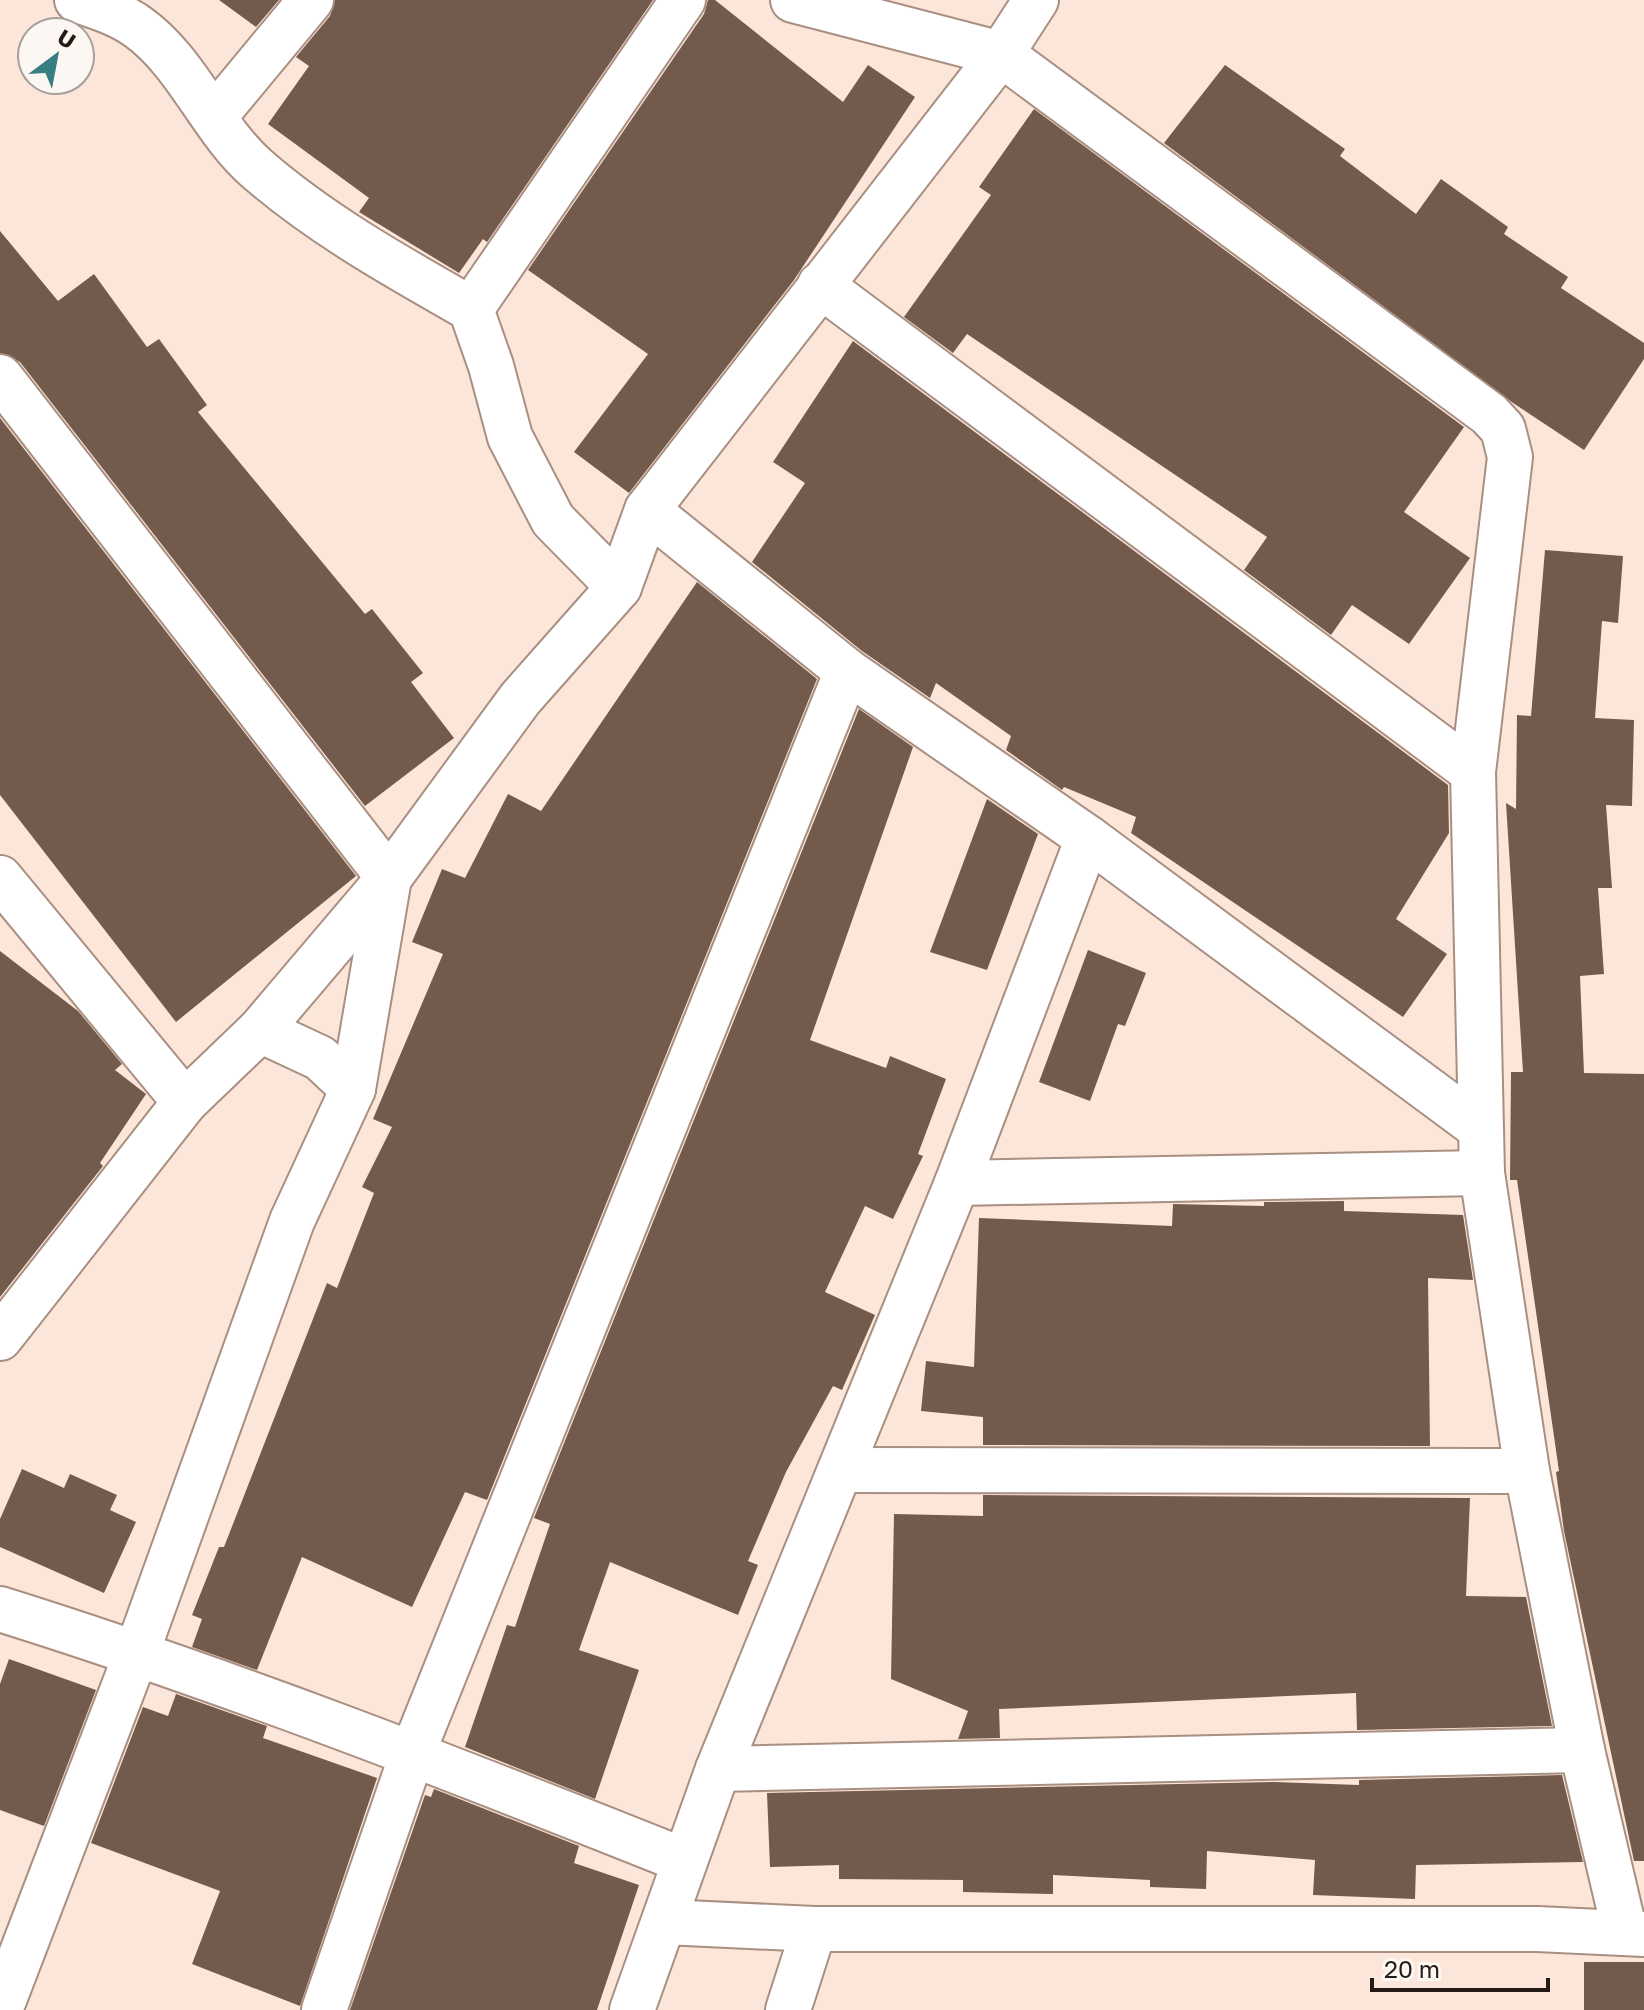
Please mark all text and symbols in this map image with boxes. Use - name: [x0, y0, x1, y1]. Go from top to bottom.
- north arrow: [16, 16, 96, 96]
- text: U: [53, 23, 81, 54]
- scale bar: [1372, 1942, 1548, 1992]
- text: 20 m: [1384, 1954, 1440, 1983]

